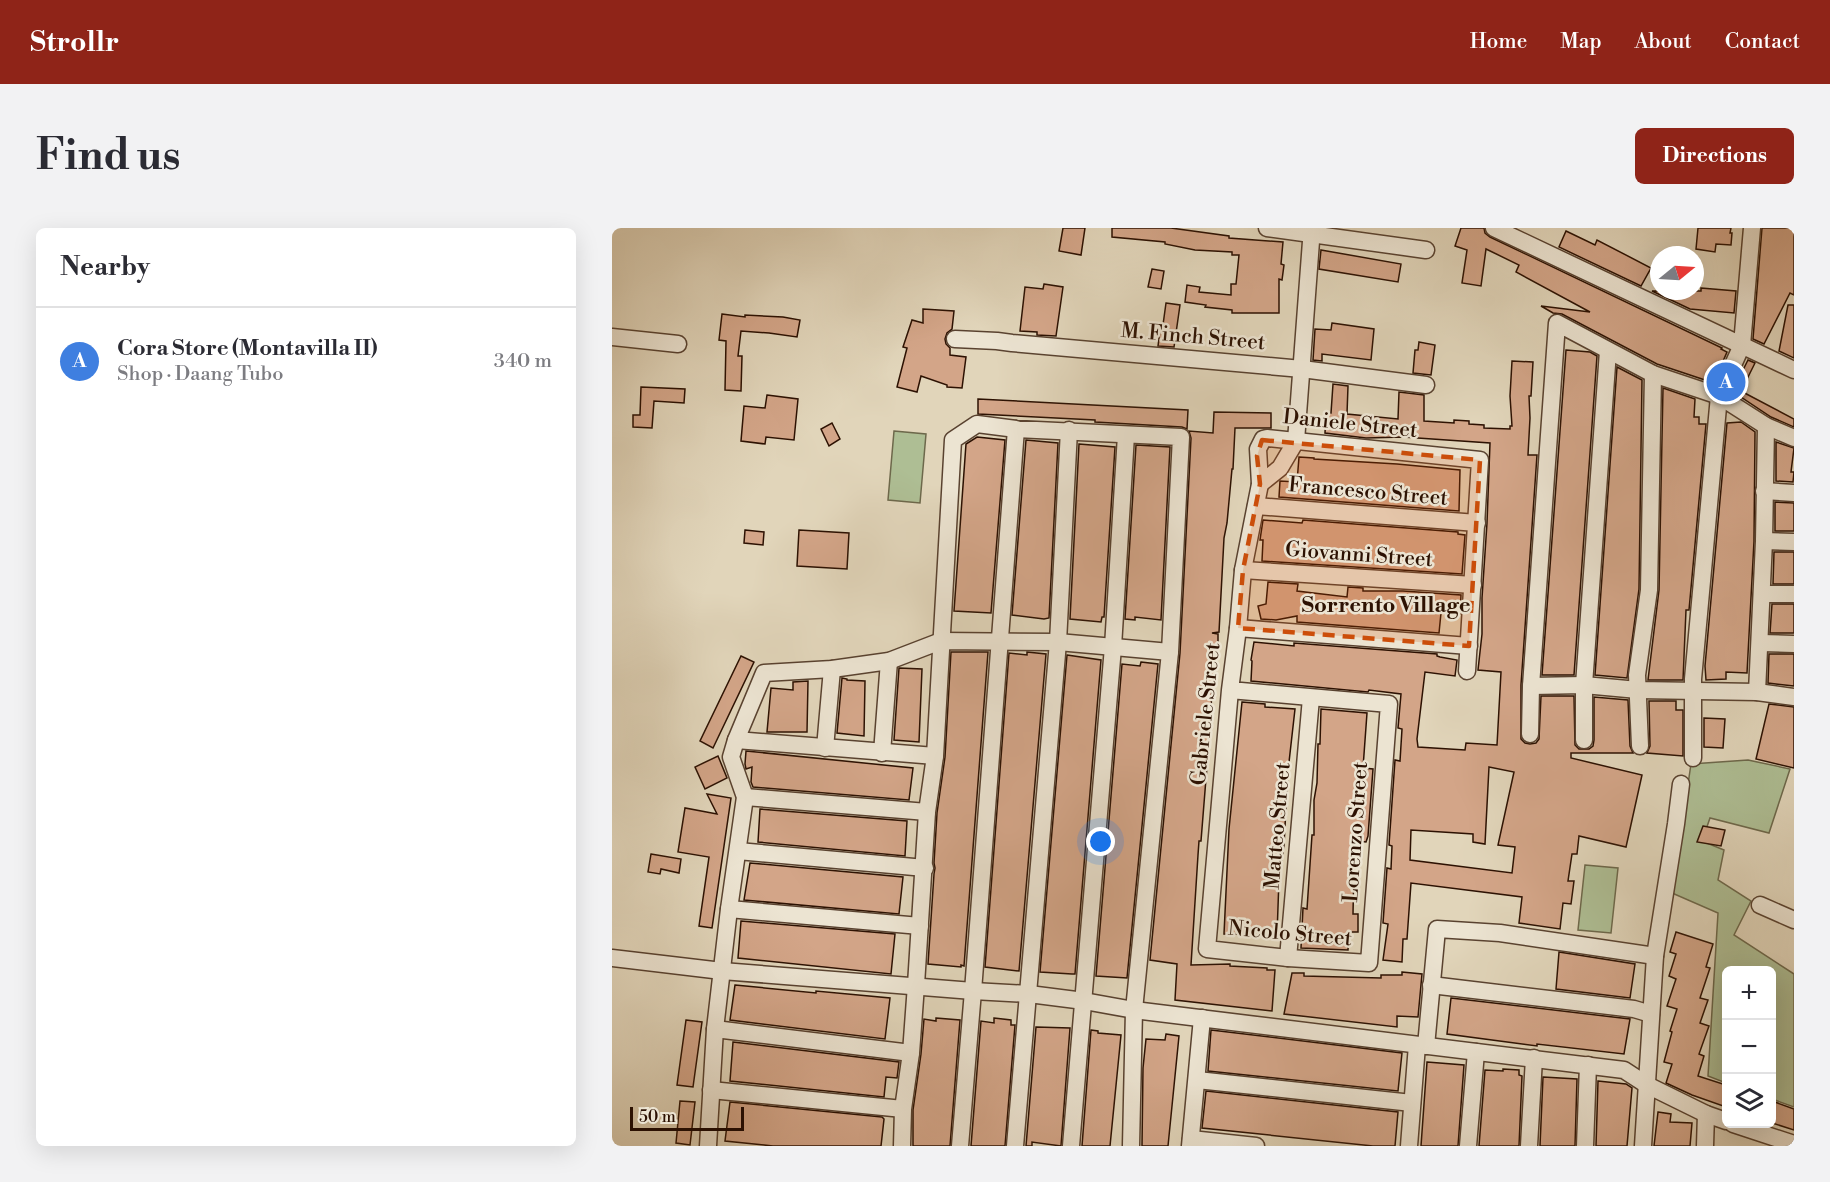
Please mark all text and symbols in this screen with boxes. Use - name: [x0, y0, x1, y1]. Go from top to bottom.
- text: Strollr: [30, 25, 119, 60]
- text: Home: [1470, 29, 1527, 55]
- text: Map: [1560, 29, 1602, 55]
- text: About: [1635, 29, 1692, 55]
- text: Contact: [1725, 29, 1800, 55]
- button: Directions: [1635, 128, 1794, 184]
- text: Find us: [36, 130, 180, 183]
- north arrow: [1650, 246, 1704, 300]
- text: Nearby: [60, 251, 150, 283]
- street label: M. Finch Street: [1120, 318, 1267, 356]
- text: Cora Store (Montavilla II): [117, 335, 377, 362]
- text: A: [72, 349, 87, 374]
- text: 340 m: [494, 349, 552, 374]
- pin: A: [1706, 360, 1746, 404]
- text: Shop · Daang Tubo: [117, 362, 283, 387]
- street label: Daniele Street: [1281, 404, 1419, 444]
- street label: Francesco Street: [1287, 472, 1449, 512]
- street label: Giovanni Street: [1284, 537, 1434, 573]
- district label: Sorrento Village: [1301, 592, 1471, 619]
- street label: Gabriele Street: [1186, 641, 1226, 787]
- street label: Lorenzo Street: [1338, 760, 1374, 903]
- street label: Matteo Street: [1259, 761, 1297, 891]
- your location: [1086, 827, 1115, 856]
- street label: Nicolo Street: [1227, 916, 1354, 952]
- map controls: [1722, 966, 1776, 1128]
- button: +: [1722, 966, 1776, 1020]
- button: −: [1722, 1020, 1776, 1074]
- button: layers: [1722, 1074, 1776, 1128]
- scale bar: [630, 1104, 744, 1132]
- text: 50 m: [639, 1107, 676, 1127]

